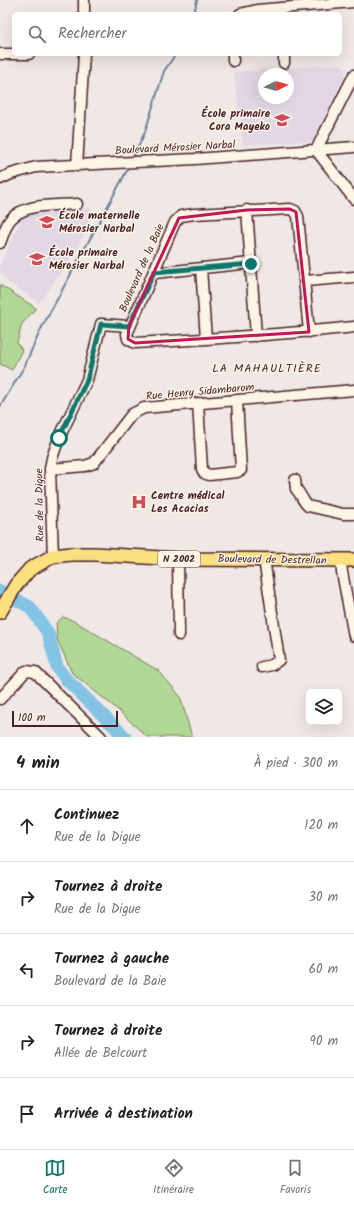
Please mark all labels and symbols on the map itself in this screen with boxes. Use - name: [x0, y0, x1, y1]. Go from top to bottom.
- north arrow: [258, 68, 294, 104]
- place label: École primaire Cora Mayeko: [201, 105, 271, 136]
- school or university icon: École primaire Cora Mayeko: [273, 111, 291, 129]
- street label: Boulevard Mérosier Narbal: [114, 136, 236, 160]
- place label: École maternelle Mérosier Narbal: [59, 207, 140, 238]
- school or university icon: École maternelle Mérosier Narbal: [38, 213, 56, 231]
- street label: Boulevard de la Baie: [114, 221, 170, 315]
- place label: École primaire Mérosier Narbal: [49, 244, 124, 275]
- school or university icon: École primaire Mérosier Narbal: [28, 250, 46, 268]
- route end: [242, 255, 260, 273]
- district label: LA MAHAULTIÈRE: [212, 359, 322, 378]
- street label: Rue Henry Sidambarom: [145, 378, 255, 406]
- route start: [50, 429, 68, 447]
- street label: Rue de la Digue: [30, 468, 50, 542]
- place label: Centre médical Les Acacias: [151, 487, 225, 518]
- hospital icon: Centre médical Les Acacias: [130, 493, 148, 511]
- street label: Boulevard de Destrellan: [217, 550, 327, 570]
- road number: N 2002: [158, 551, 200, 567]
- scale bar: [12, 709, 118, 728]

